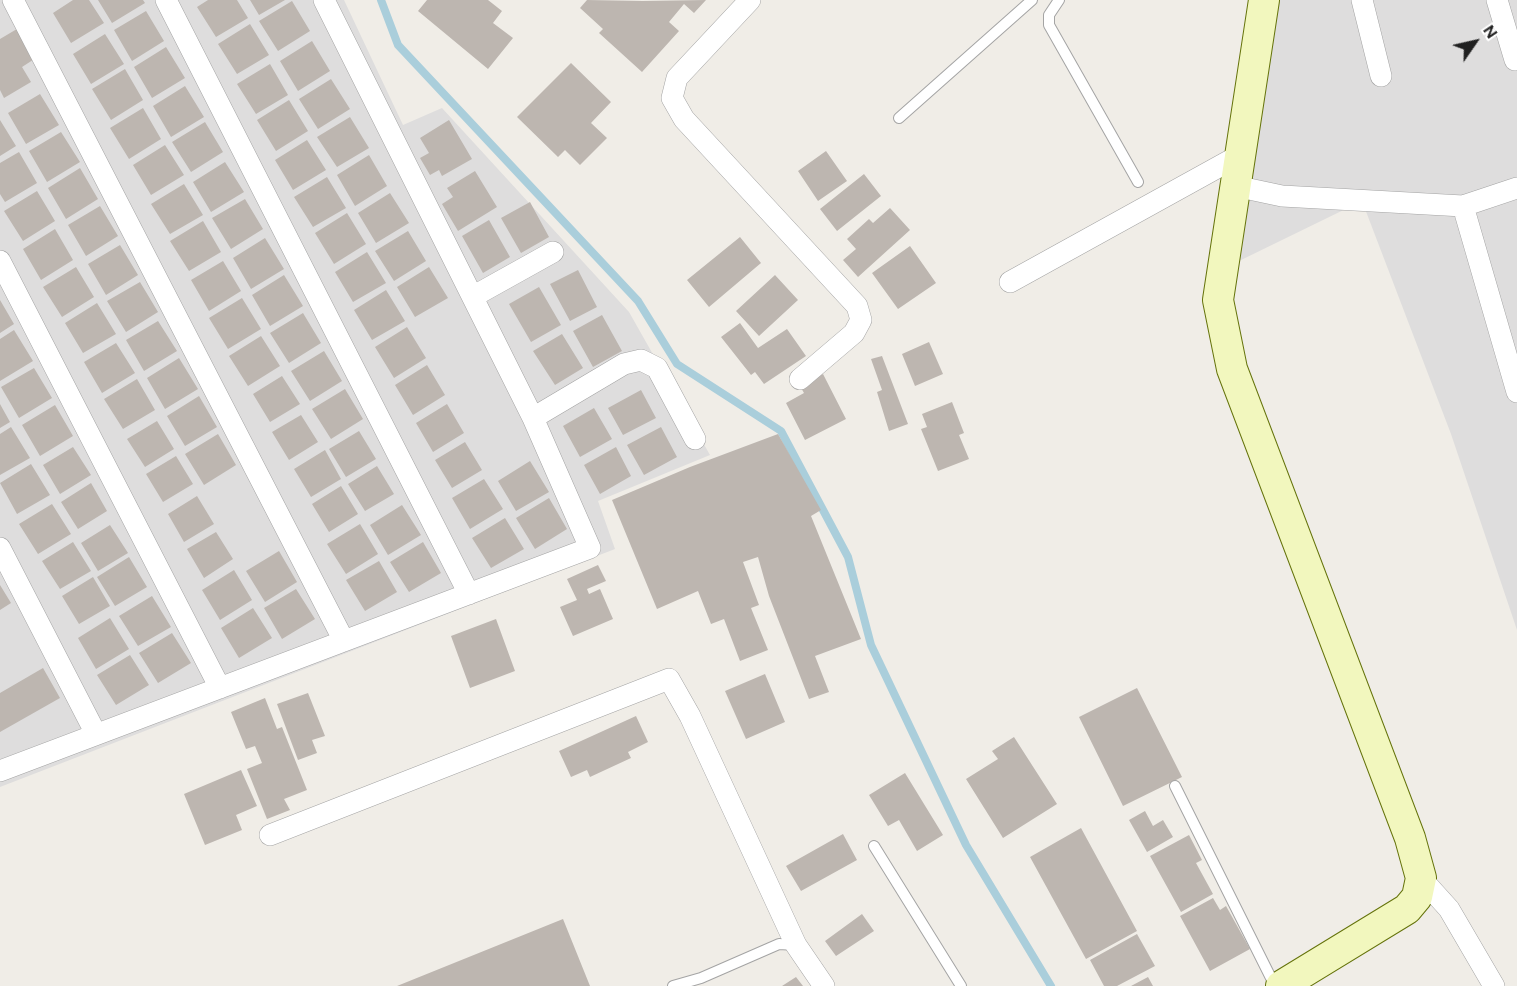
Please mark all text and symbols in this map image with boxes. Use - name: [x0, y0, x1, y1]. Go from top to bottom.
- north arrow: [1445, 12, 1505, 72]
- text: N: [1478, 21, 1502, 42]

